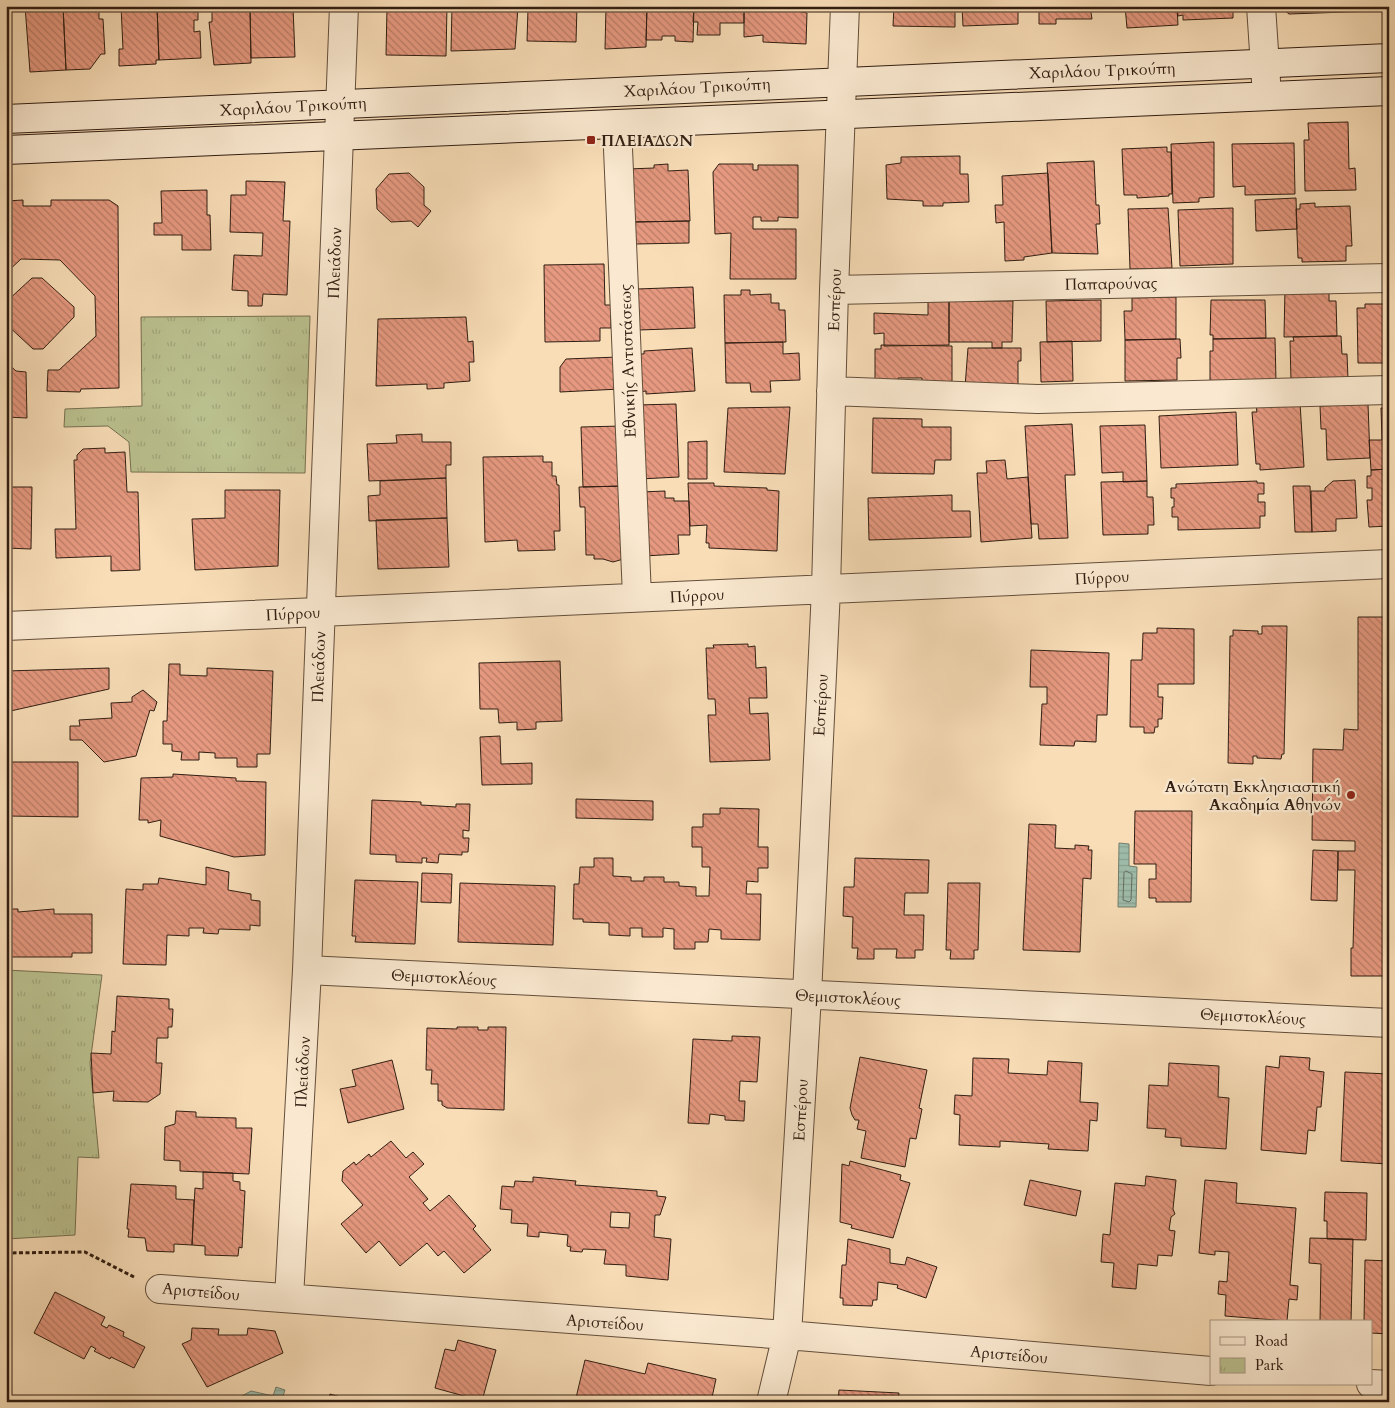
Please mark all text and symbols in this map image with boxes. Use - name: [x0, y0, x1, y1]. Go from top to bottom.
- street label: Χαριλάου Τρικούπη: [1028, 57, 1176, 85]
- street label: Χαριλάου Τρικούπη: [623, 73, 771, 103]
- street label: Χαριλάου Τρικούπη: [219, 92, 367, 122]
- place label: ΠΛΕΙΑΔΩΝ: [601, 130, 693, 152]
- marker: ΠΛΕΙΑΔΩΝ: [585, 134, 597, 146]
- street label: Πλειάδων: [323, 227, 347, 299]
- street label: Εσπέρου: [823, 268, 847, 332]
- street label: Παπαρούνας: [1064, 272, 1158, 296]
- street label: Εθνικής Αντιστάσεως: [614, 284, 642, 438]
- street label: Πύρρου: [1074, 566, 1130, 590]
- street label: Πύρρου: [669, 584, 725, 608]
- street label: Πύρρου: [265, 602, 321, 626]
- street label: Πλειάδων: [307, 631, 331, 703]
- street label: Εσπέρου: [808, 673, 834, 737]
- place label: Ανώτατη Εκκλησιαστική Ακαδημία Αθηνών: [1165, 776, 1341, 816]
- marker: Ανώτατη Εκκλησιαστική Ακαδημία Αθηνών: [1345, 789, 1357, 801]
- street label: Θεμιστοκλέους: [390, 964, 498, 992]
- street label: Θεμιστοκλέους: [794, 984, 902, 1012]
- street label: Θεμιστοκλέους: [1199, 1003, 1307, 1031]
- street label: Πλειάδων: [290, 1036, 316, 1108]
- street label: Εσπέρου: [788, 1078, 814, 1142]
- street label: Αριστείδου: [161, 1278, 241, 1306]
- street label: Αριστείδου: [565, 1309, 645, 1337]
- legend: [1210, 1320, 1372, 1386]
- text: Road: [1255, 1331, 1288, 1351]
- street label: Αριστείδου: [969, 1341, 1049, 1369]
- text: Park: [1255, 1355, 1284, 1375]

